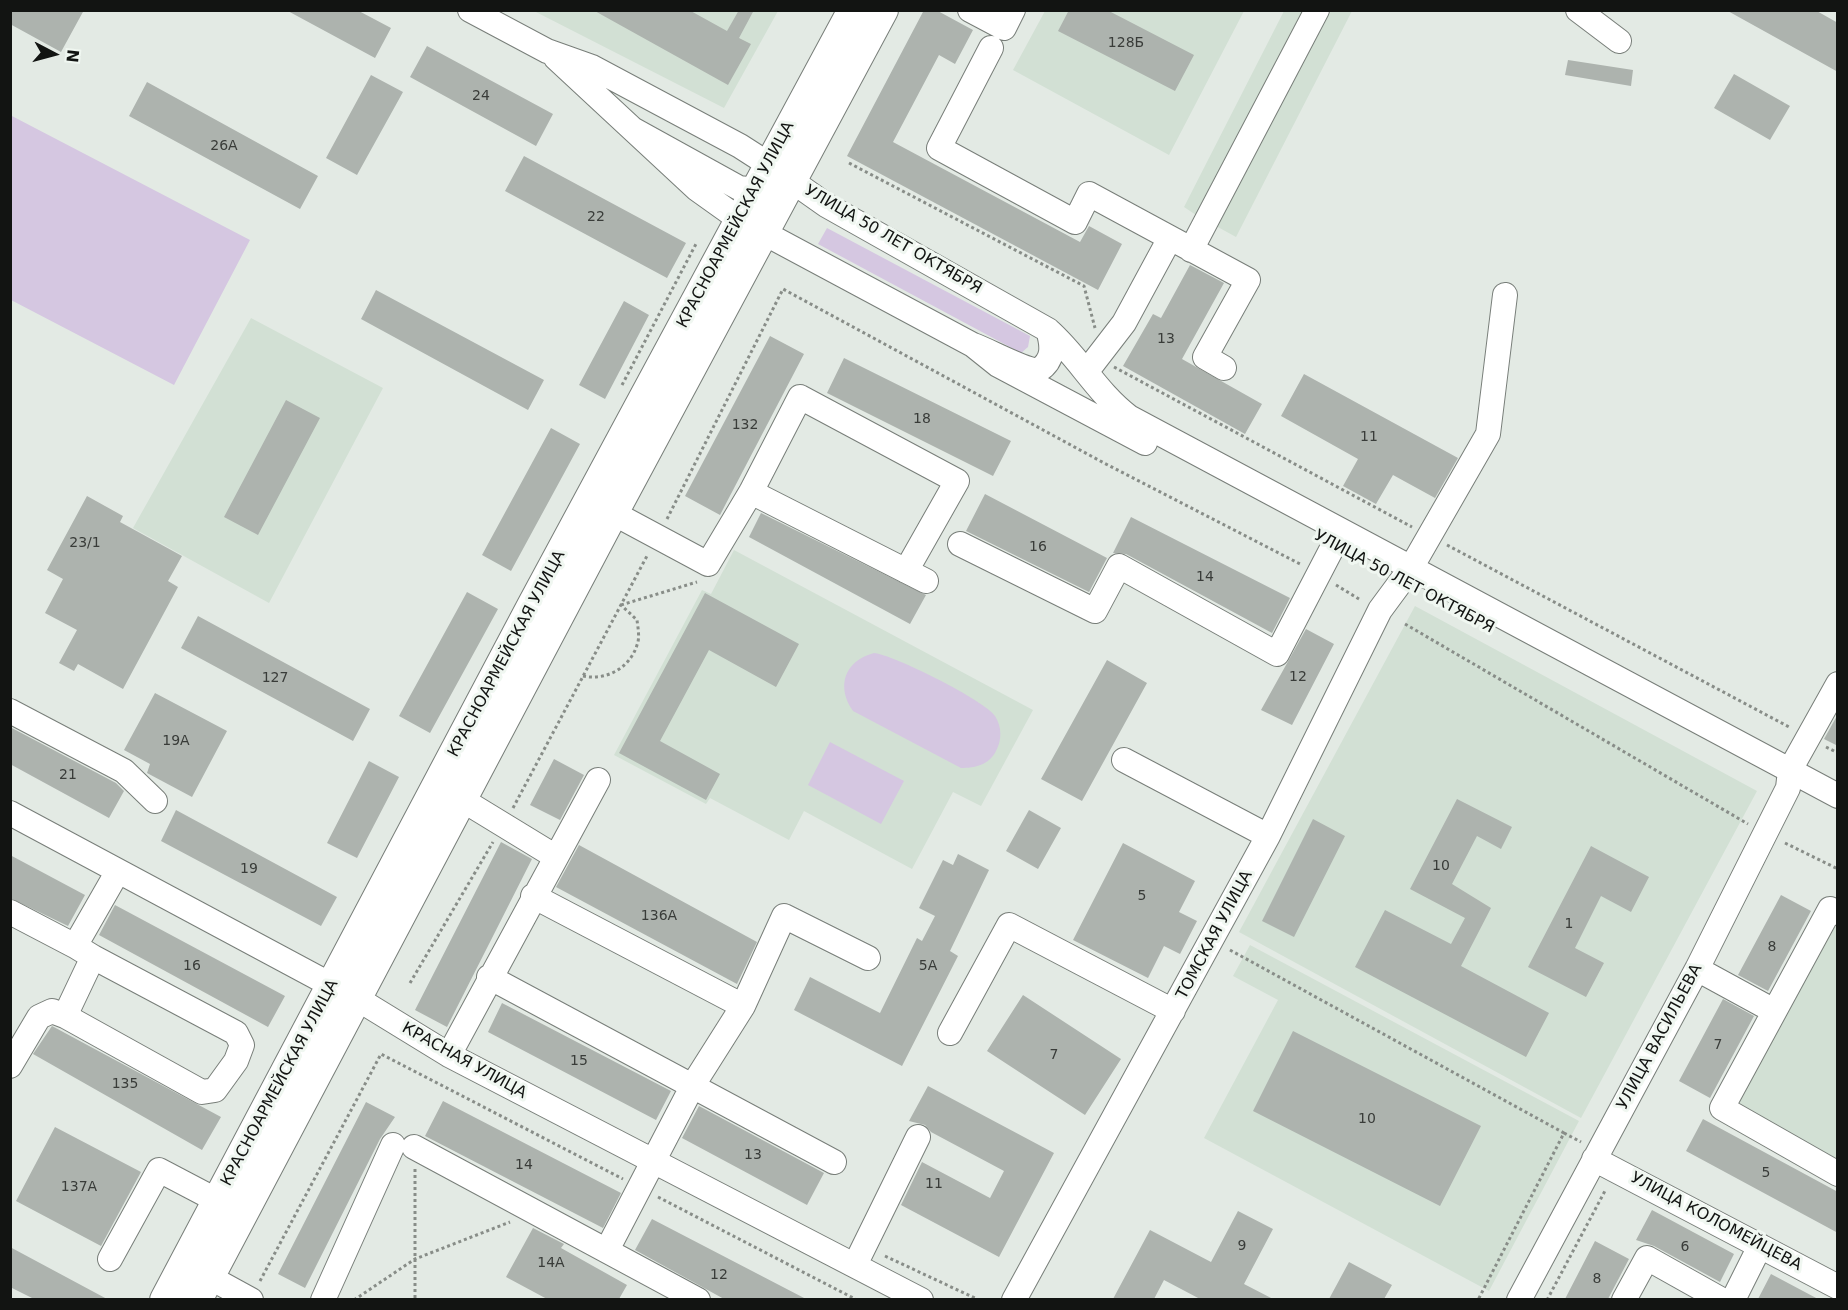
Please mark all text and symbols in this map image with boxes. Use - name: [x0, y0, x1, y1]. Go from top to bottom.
- north arrow: [24, 24, 84, 84]
- house number: 128Б: [1108, 35, 1144, 51]
- text: N: [62, 48, 83, 64]
- house number: 24: [472, 88, 490, 104]
- street label: КРАСНОАРМЕЙСКАЯ УЛИЦА: [673, 119, 799, 331]
- house number: 26А: [210, 138, 238, 154]
- street label: УЛИЦА 50 ЛЕТ ОКТЯБРЯ: [801, 181, 985, 299]
- house number: 22: [587, 209, 605, 225]
- house number: 13: [1157, 331, 1175, 347]
- house number: 18: [913, 411, 931, 427]
- house number: 132: [732, 417, 758, 433]
- house number: 11: [1360, 429, 1378, 445]
- street label: УЛИЦА 50 ЛЕТ ОКТЯБРЯ: [1311, 526, 1497, 638]
- house number: 23/1: [69, 535, 101, 551]
- house number: 16: [1029, 539, 1047, 555]
- street label: КРАСНОАРМЕЙСКАЯ УЛИЦА: [444, 548, 570, 760]
- house number: 14: [1196, 569, 1214, 585]
- house number: 12: [1289, 669, 1307, 685]
- house number: 127: [262, 670, 288, 686]
- house number: 19А: [162, 733, 190, 749]
- house number: 21: [59, 767, 77, 783]
- house number: 10: [1432, 858, 1450, 874]
- house number: 19: [240, 861, 258, 877]
- street label: ТОМСКАЯ УЛИЦА: [1173, 867, 1257, 1003]
- house number: 5: [1138, 888, 1146, 904]
- house number: 136А: [641, 908, 677, 924]
- house number: 1: [1565, 916, 1573, 932]
- house number: 8: [1768, 939, 1776, 955]
- house number: 16: [183, 958, 201, 974]
- house number: 5А: [919, 958, 937, 974]
- street label: УЛИЦА ВАСИЛЬЕВА: [1613, 961, 1707, 1113]
- street label: КРАСНОАРМЕЙСКАЯ УЛИЦА: [217, 977, 343, 1189]
- street label: КРАСНАЯ УЛИЦА: [398, 1019, 530, 1103]
- house number: 7: [1714, 1037, 1722, 1053]
- house number: 7: [1050, 1047, 1058, 1063]
- house number: 15: [570, 1053, 588, 1069]
- house number: 135: [112, 1076, 138, 1092]
- house number: 10: [1358, 1111, 1376, 1127]
- house number: 13: [744, 1147, 762, 1163]
- house number: 14: [515, 1157, 533, 1173]
- house number: 5: [1762, 1165, 1770, 1181]
- street label: УЛИЦА КОЛОМЕЙЦЕВА: [1627, 1169, 1805, 1275]
- house number: 11: [925, 1176, 943, 1192]
- house number: 137А: [61, 1179, 97, 1195]
- house number: 9: [1238, 1238, 1246, 1254]
- house number: 6: [1681, 1239, 1689, 1255]
- house number: 14А: [537, 1255, 565, 1271]
- house number: 12: [710, 1267, 728, 1283]
- house number: 8: [1593, 1271, 1601, 1287]

